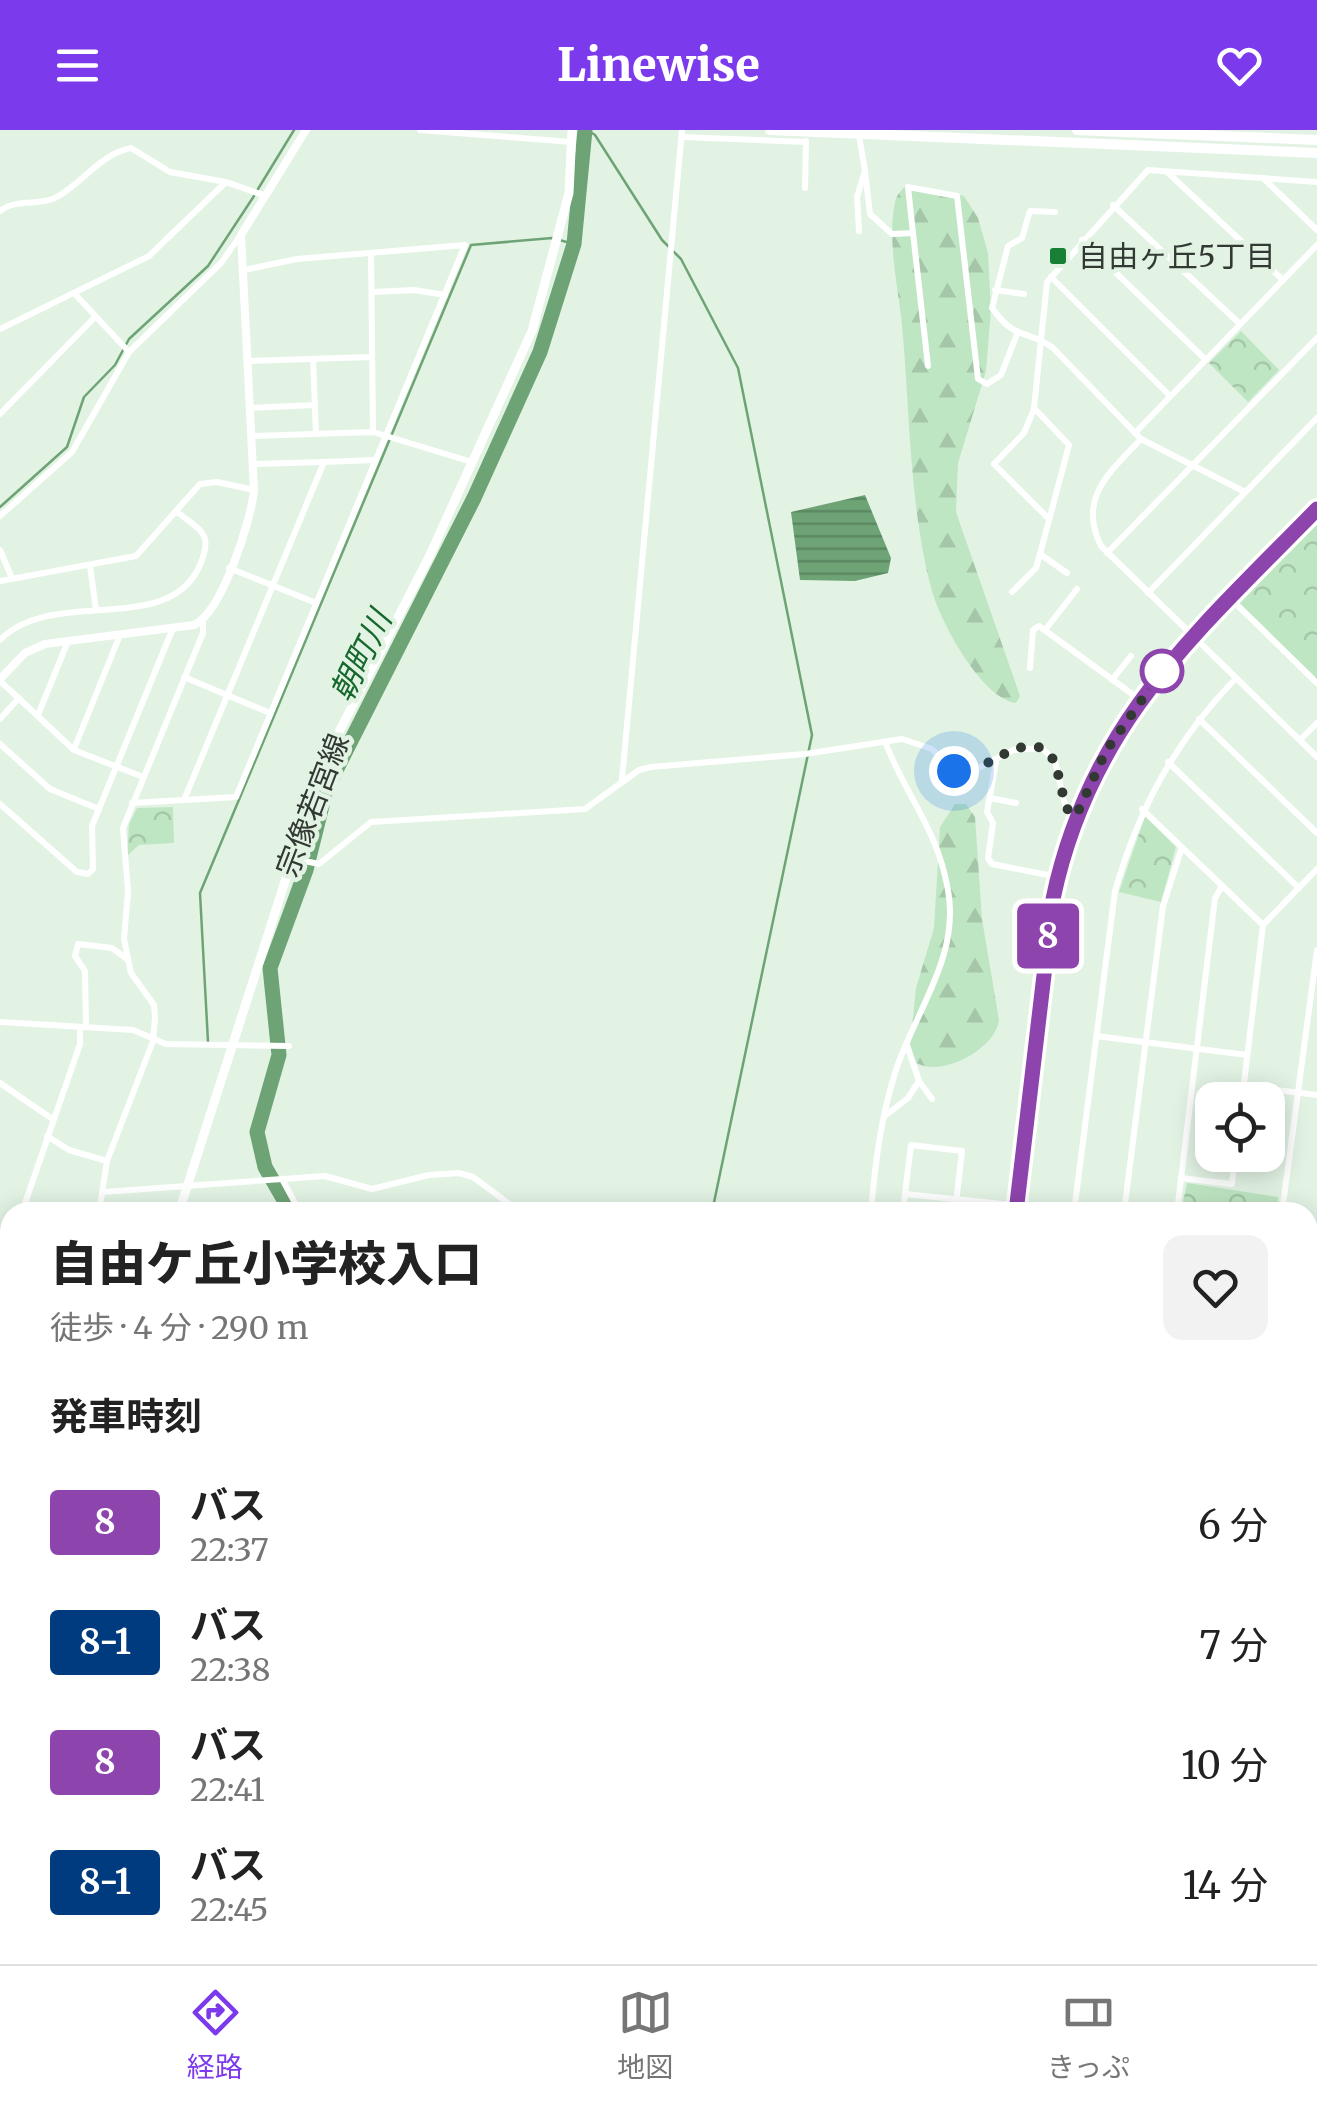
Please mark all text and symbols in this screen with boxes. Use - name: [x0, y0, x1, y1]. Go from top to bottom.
- text: Linewise: [557, 37, 760, 93]
- icon: menu: [50, 38, 105, 93]
- icon: heart: [1212, 38, 1267, 93]
- place label: 自由ヶ丘5丁目: [1078, 237, 1276, 275]
- marker: 自由ヶ丘5丁目: [1047, 245, 1069, 267]
- water label: 朝町川: [322, 601, 401, 708]
- unlabelled marker: [1141, 650, 1183, 692]
- street label: 宗像若宮線: [267, 728, 357, 882]
- your location: [929, 746, 979, 796]
- line badge: 8: [1016, 904, 1080, 968]
- text: 8: [1037, 914, 1059, 958]
- map controls: [1195, 1082, 1285, 1172]
- button: locate: [1195, 1082, 1285, 1172]
- text: 自由ケ丘小学校入口: [50, 1234, 482, 1294]
- button: heart: [1163, 1235, 1268, 1340]
- text: 徒歩 · 4 分 · 290 m: [50, 1308, 309, 1348]
- text: 発車時刻: [50, 1393, 202, 1440]
- text: バス: [190, 1482, 266, 1529]
- text: 8: [94, 1500, 116, 1544]
- text: 6 分: [1198, 1502, 1268, 1549]
- text: 22:37: [190, 1530, 269, 1570]
- text: バス: [190, 1602, 266, 1649]
- text: 8-1: [79, 1620, 131, 1664]
- text: 7 分: [1199, 1622, 1268, 1669]
- text: 22:38: [190, 1650, 271, 1690]
- text: バス: [190, 1722, 266, 1769]
- text: 8: [94, 1740, 116, 1784]
- text: 10 分: [1181, 1742, 1268, 1789]
- text: 22:41: [190, 1770, 265, 1810]
- text: バス: [190, 1842, 266, 1889]
- text: 8-1: [79, 1860, 131, 1904]
- text: 14 分: [1183, 1862, 1268, 1909]
- text: 22:45: [190, 1890, 269, 1930]
- tab: 経路: [187, 1985, 243, 2085]
- tab: 地図: [617, 1985, 673, 2085]
- tab: きっぷ: [1047, 1985, 1130, 2085]

